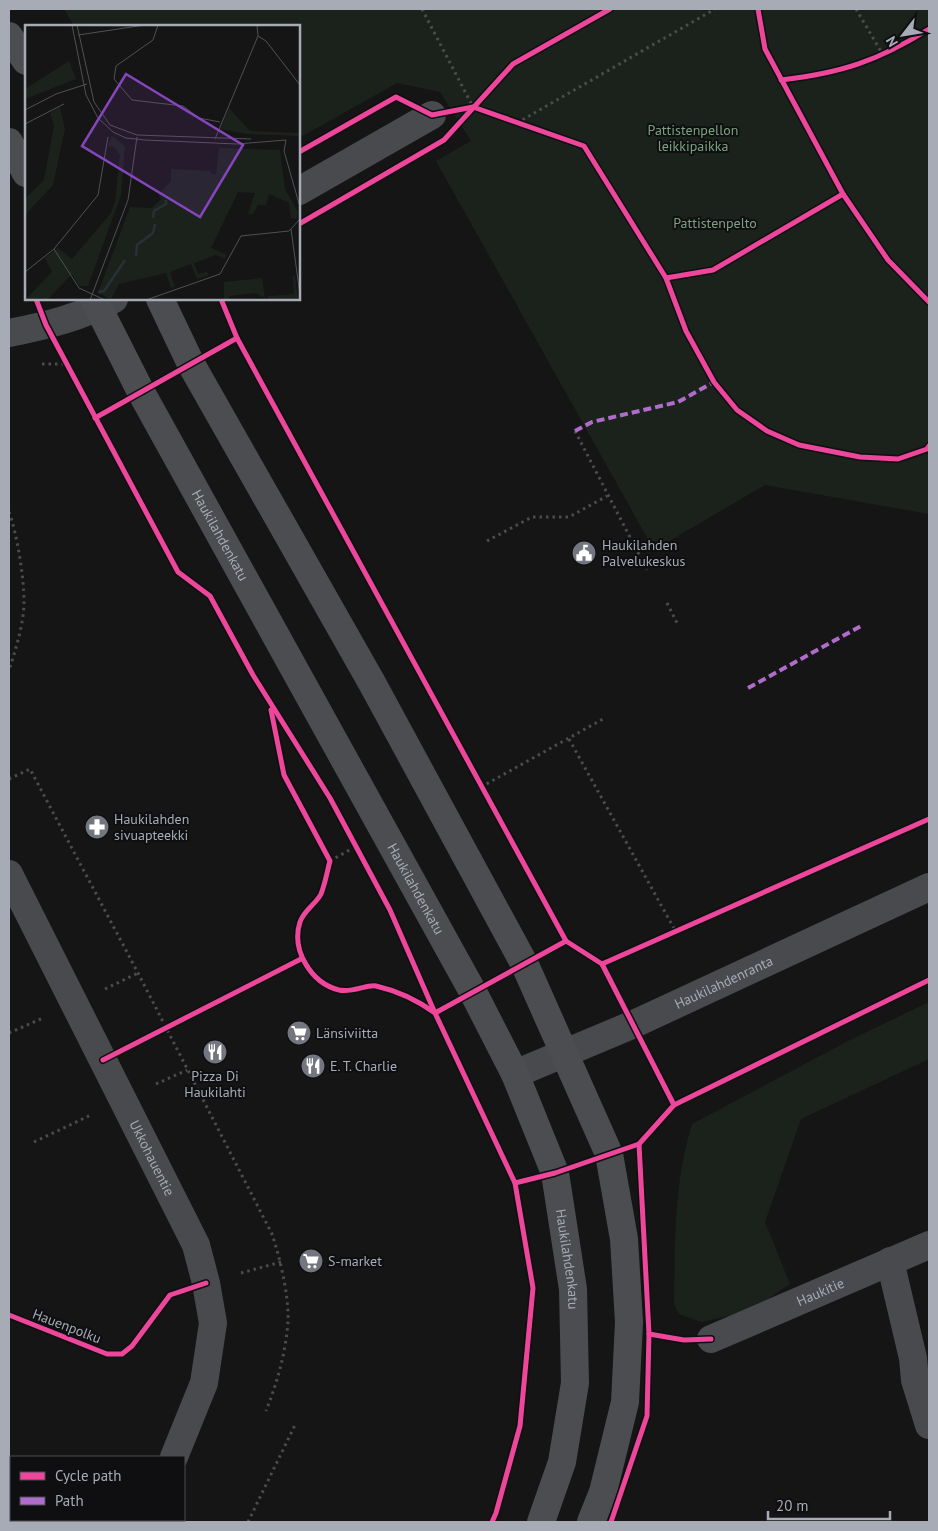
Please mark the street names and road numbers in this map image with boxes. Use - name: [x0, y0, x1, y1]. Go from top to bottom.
- street label: Haukilahdenkatu: [188, 487, 253, 584]
- street label: Haukilahdenkatu: [383, 840, 448, 938]
- street label: Haukilahdenranta: [672, 952, 776, 1013]
- street label: Ukkohauentie: [126, 1117, 179, 1199]
- street label: Haukilahdenkatu: [552, 1208, 582, 1310]
- street label: Haukitie: [794, 1274, 847, 1310]
- street label: Hauenpolku: [30, 1305, 104, 1347]

